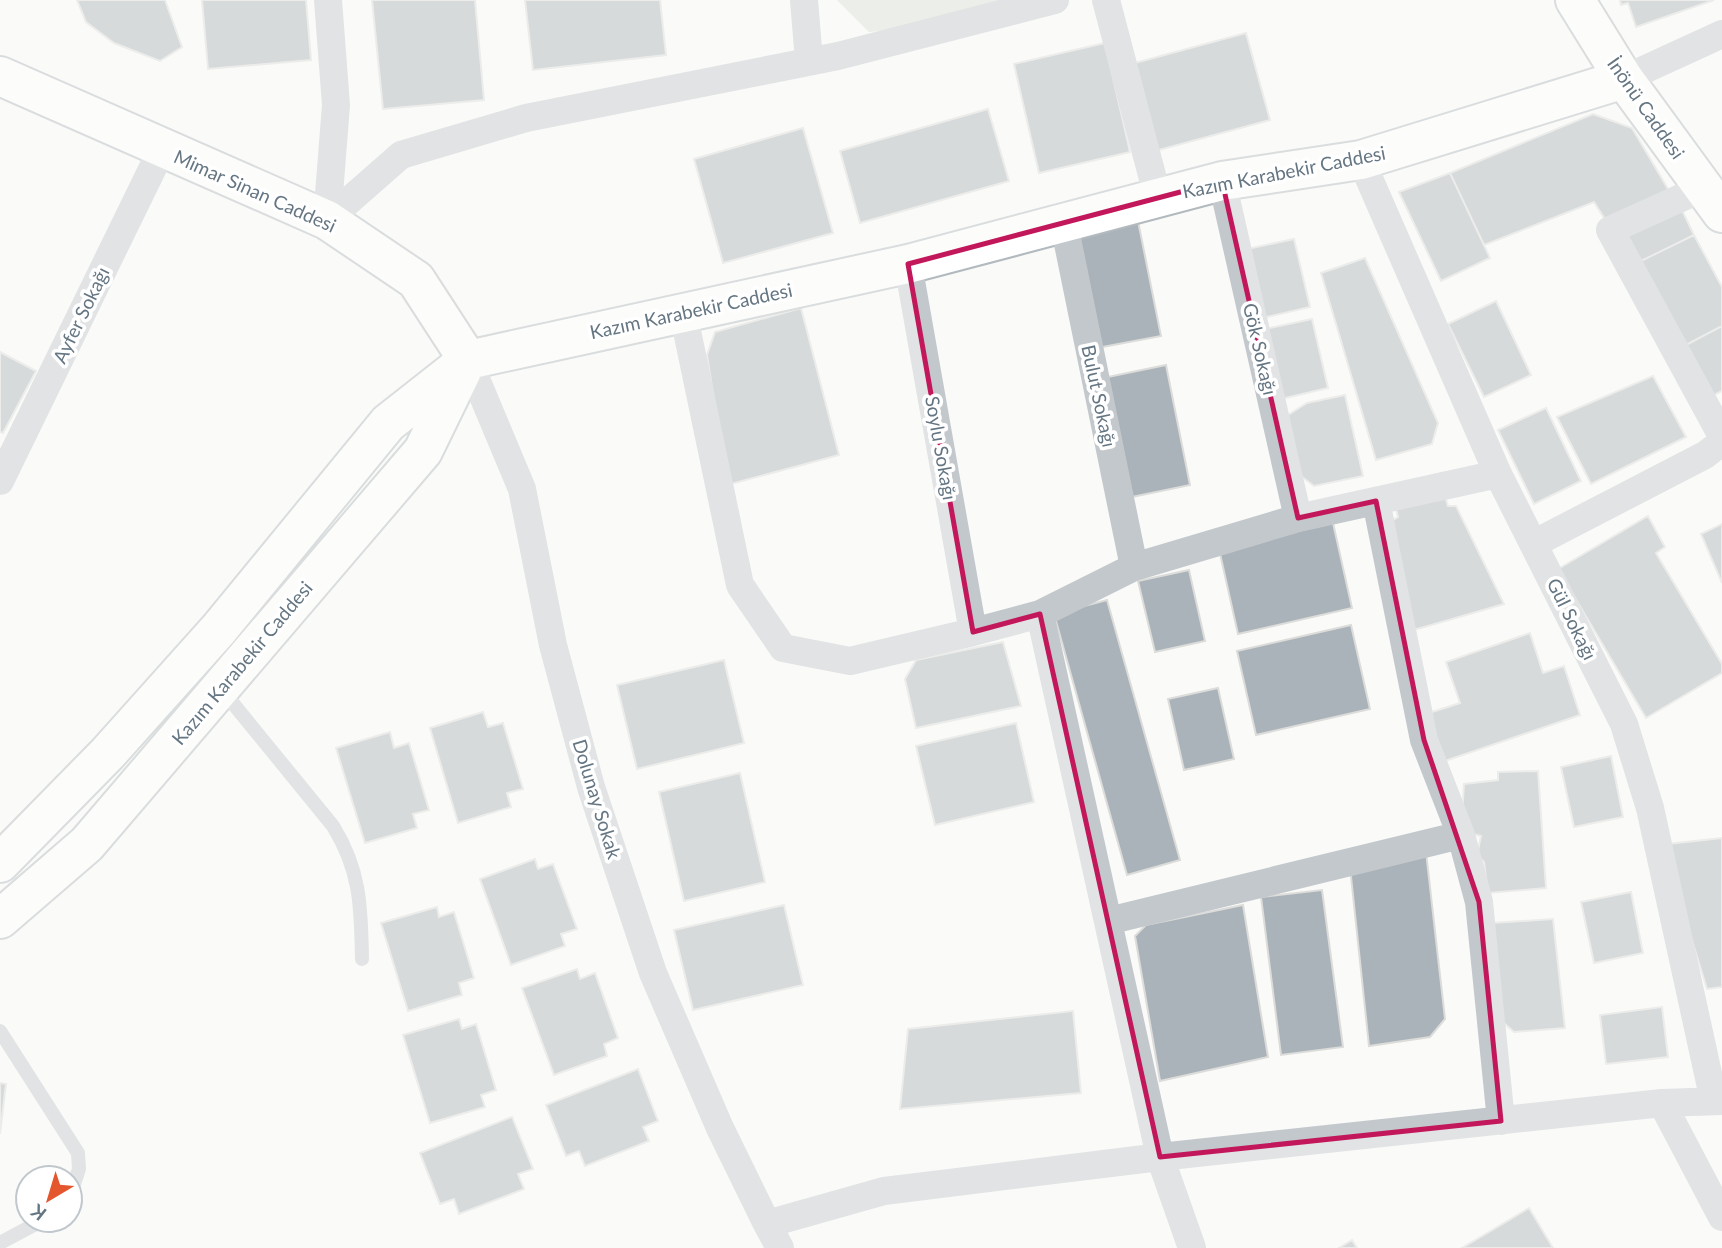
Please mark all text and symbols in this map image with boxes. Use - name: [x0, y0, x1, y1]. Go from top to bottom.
- street label: İnönü Caddesi: [1603, 52, 1690, 163]
- street label: Kazım Karabekir Caddesi: [1180, 141, 1387, 202]
- street label: Mimar Sinan Caddesi: [171, 144, 340, 237]
- street label: Ayfer Sokağı: [47, 263, 114, 367]
- street label: Kazım Karabekir Caddesi: [588, 278, 794, 343]
- street label: Gök Sokağı: [1239, 301, 1282, 397]
- street label: Bulut Sokağı: [1077, 343, 1122, 449]
- street label: Soylu Sokağı: [921, 394, 962, 502]
- street label: Gül Sokağı: [1543, 574, 1602, 663]
- street label: Kazım Karabekir Caddesi: [166, 576, 317, 749]
- street label: Dolunay Sokak: [568, 736, 627, 862]
- north arrow: [14, 1164, 84, 1234]
- text: K: [25, 1199, 50, 1226]

